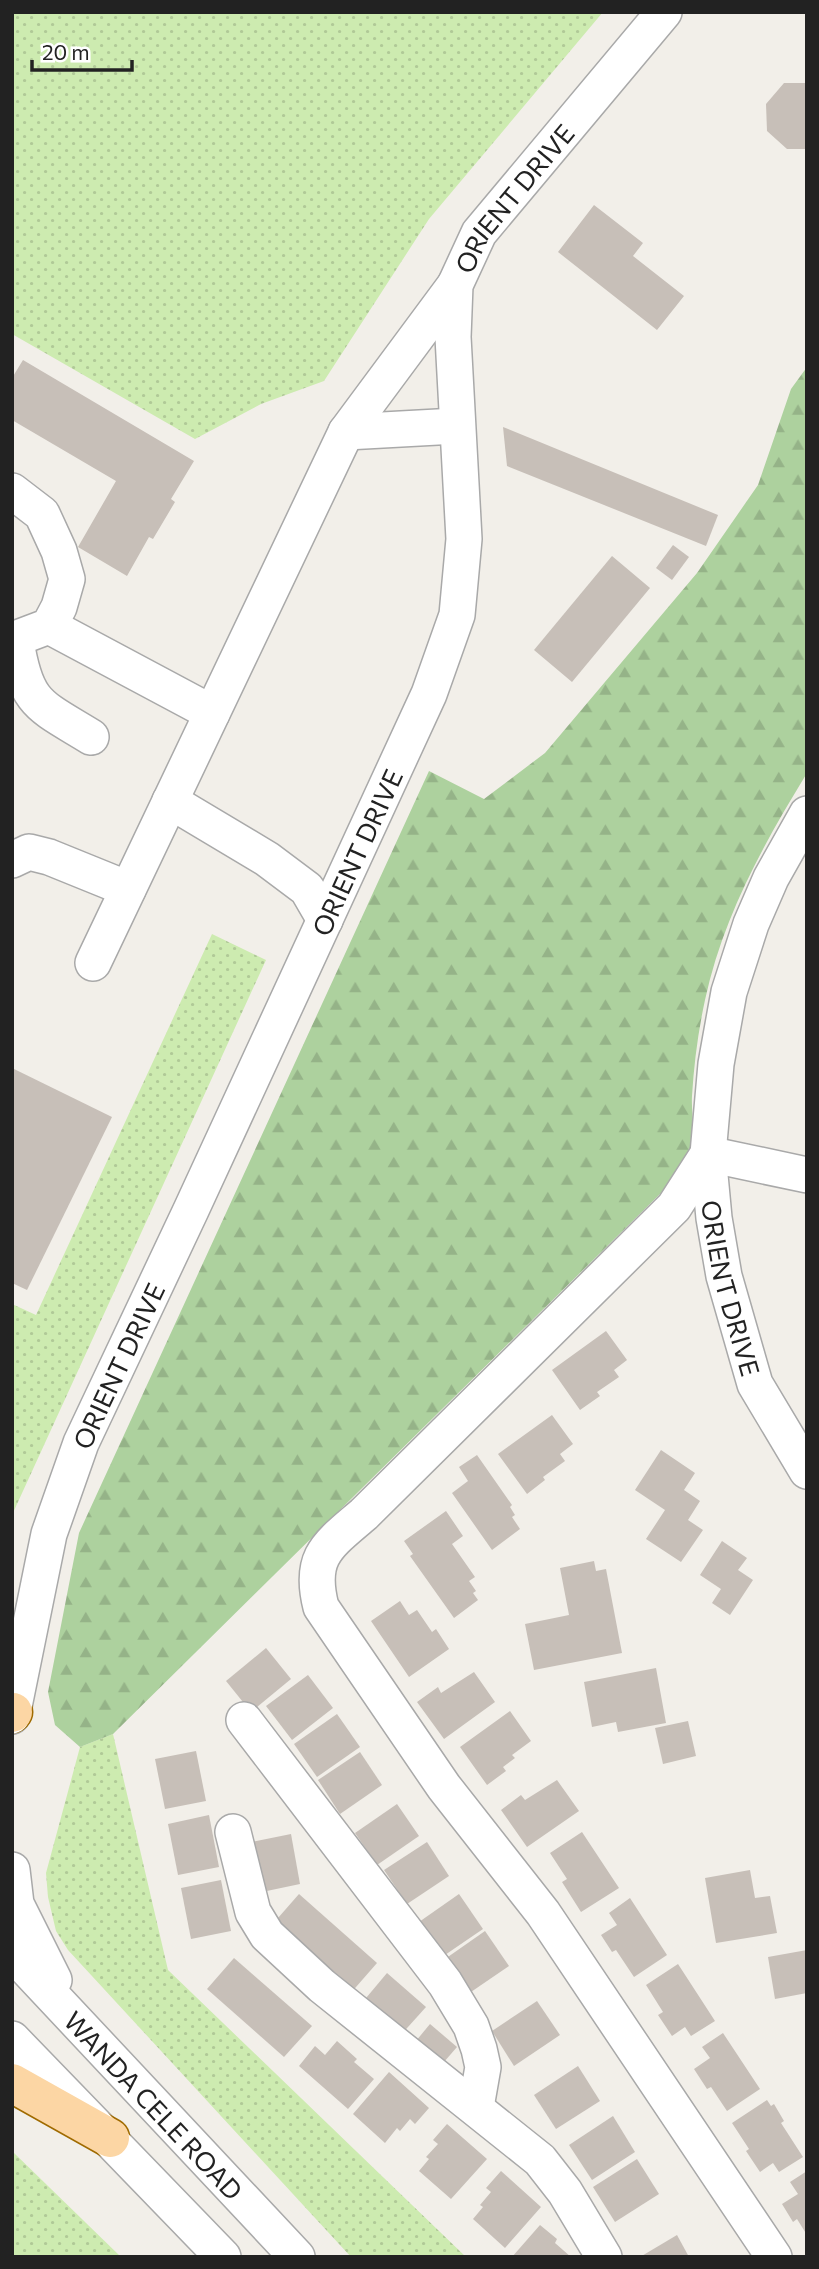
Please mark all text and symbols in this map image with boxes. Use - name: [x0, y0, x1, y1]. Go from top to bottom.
- scale bar: [32, 28, 131, 72]
- text: 20 m: [42, 39, 90, 64]
- street label: ORIENT DRIVE: [447, 117, 580, 277]
- street label: ORIENT DRIVE: [304, 764, 408, 940]
- street label: ORIENT DRIVE: [697, 1199, 767, 1379]
- street label: ORIENT DRIVE: [65, 1277, 170, 1453]
- street label: WANDA CELE ROAD: [59, 2004, 250, 2205]

